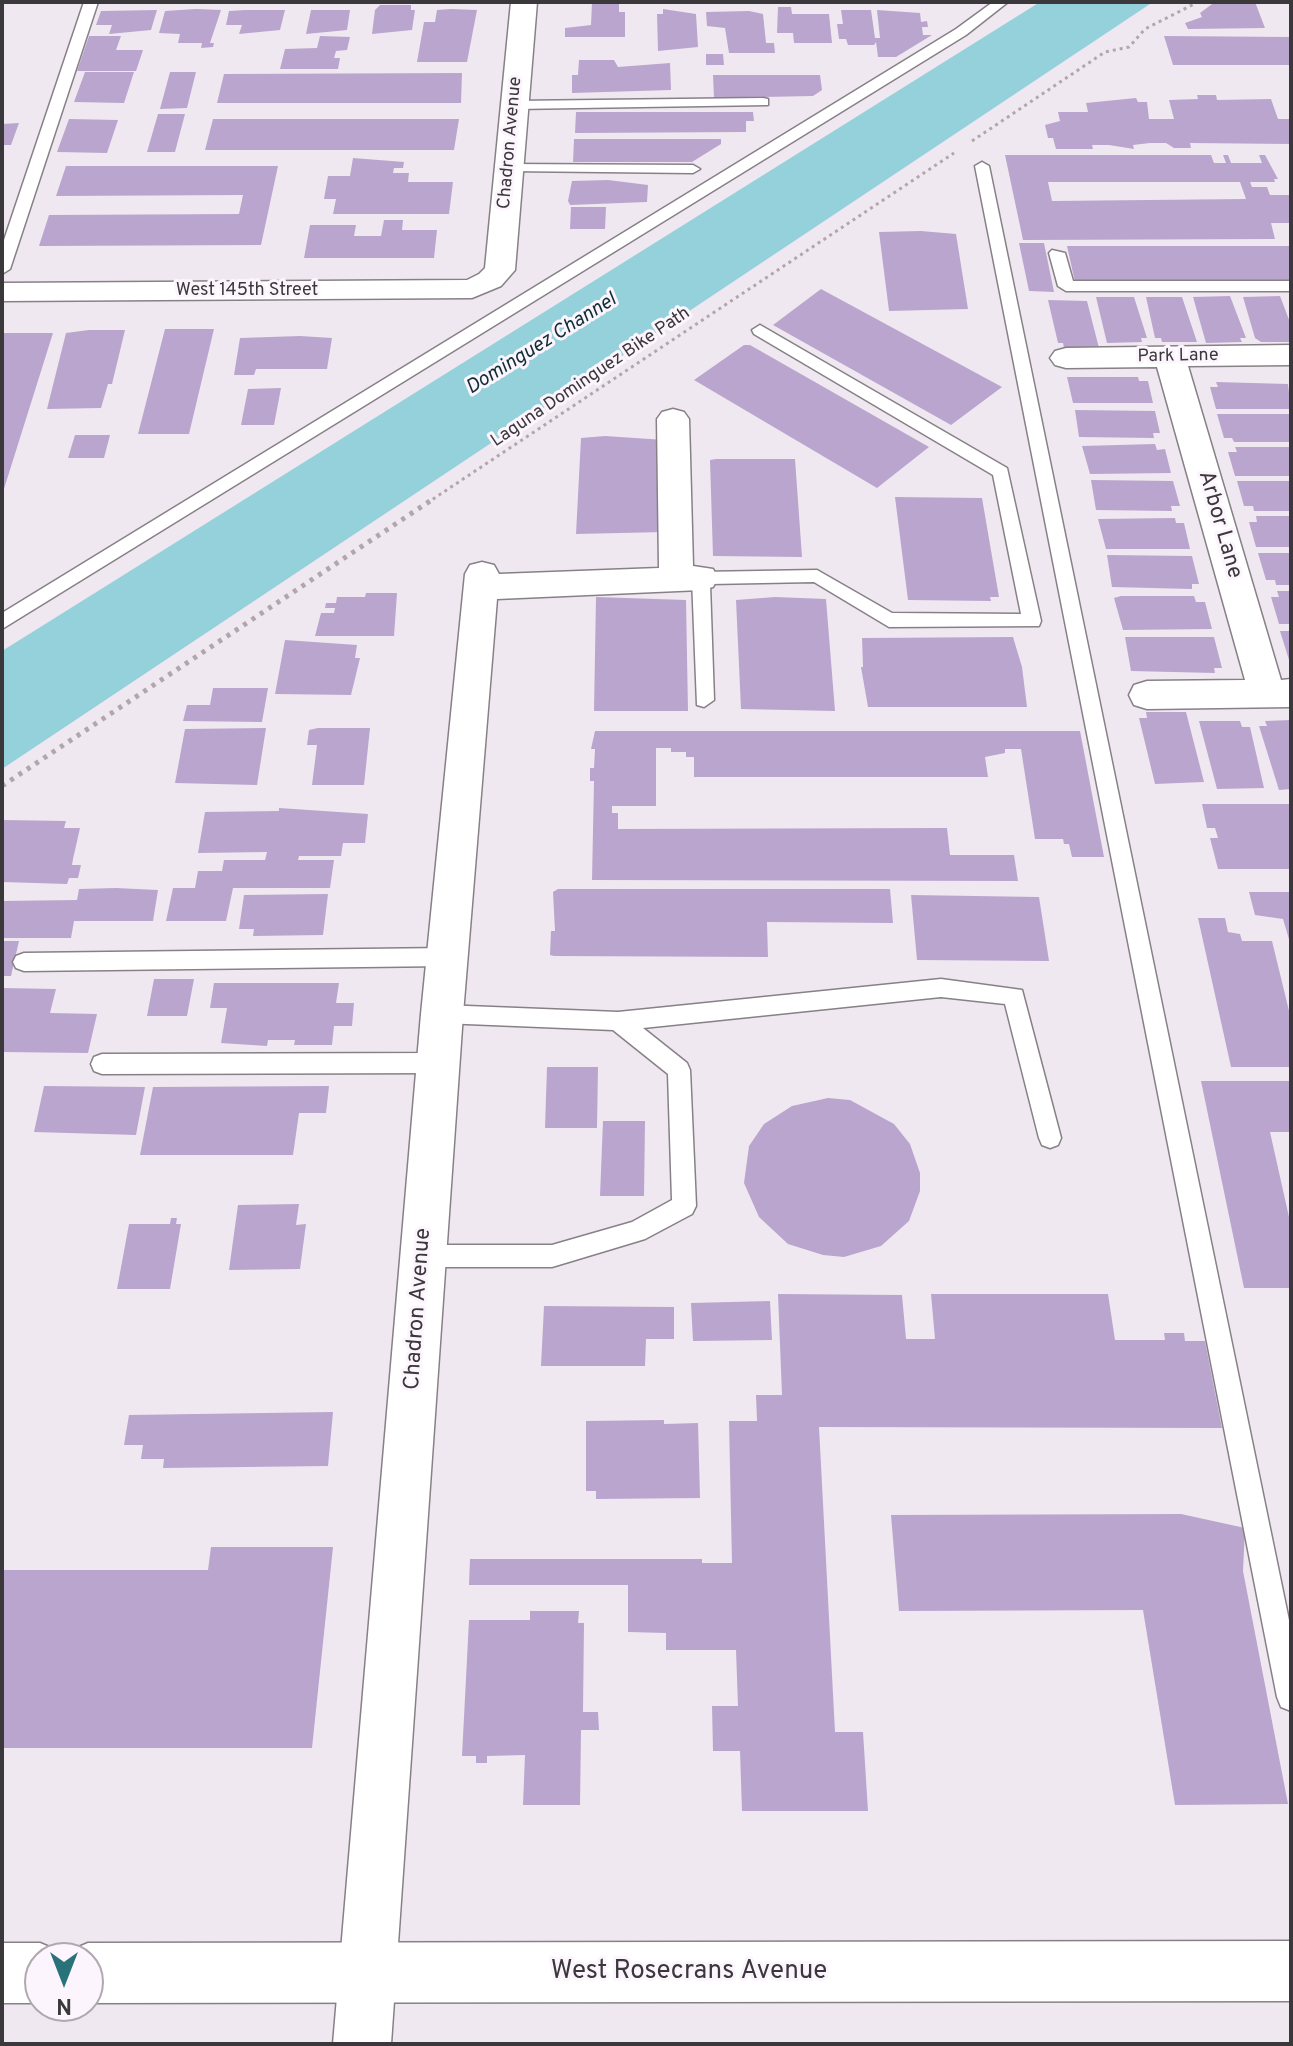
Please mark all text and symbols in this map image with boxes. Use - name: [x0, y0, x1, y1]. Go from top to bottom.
- street label: Chadron Avenue: [494, 76, 528, 210]
- street label: West 145th Street: [176, 280, 318, 302]
- water label: Dominguez Channel: [462, 289, 622, 401]
- street label: Laguna Dominguez Bike Path: [487, 303, 695, 453]
- street label: Park Lane: [1137, 345, 1219, 369]
- street label: Arbor Lane: [1191, 468, 1247, 582]
- street label: Chadron Avenue: [400, 1227, 438, 1391]
- north arrow: [24, 1942, 104, 2022]
- street label: West Rosecrans Avenue: [551, 1957, 827, 1989]
- text: N: [56, 1991, 72, 2018]

